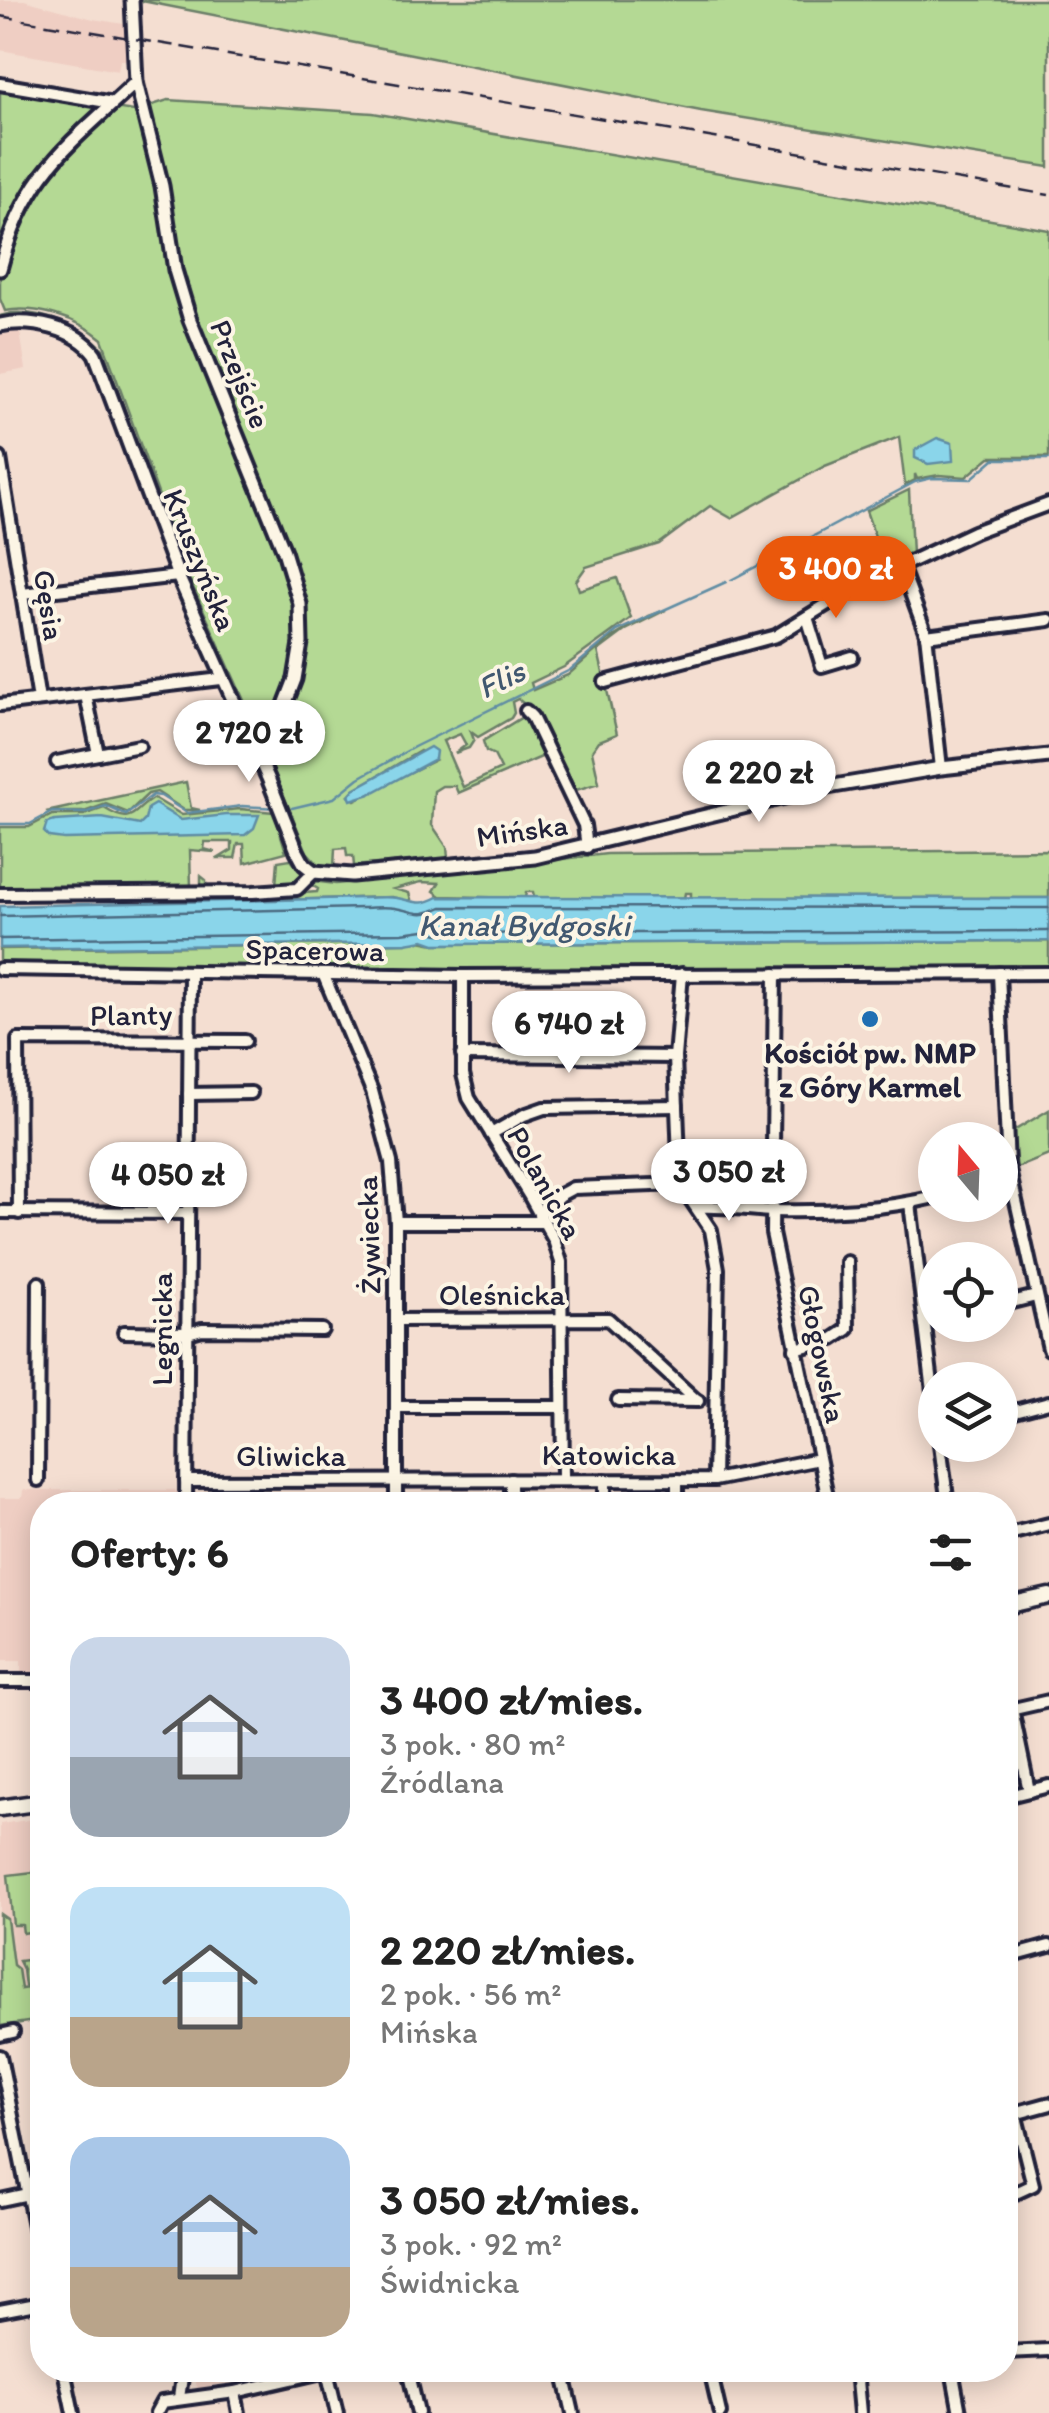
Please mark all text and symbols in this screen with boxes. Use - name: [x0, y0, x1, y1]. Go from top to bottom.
- street label: Przejście: [202, 314, 279, 434]
- street label: Kruszyńska: [155, 483, 246, 637]
- pin: 3 400 zł: [733, 536, 939, 621]
- text: 3 400 zł: [779, 549, 893, 587]
- street label: Gęsia: [26, 567, 73, 643]
- water label: Flis: [471, 651, 532, 707]
- pin: 2 720 zł: [146, 700, 352, 785]
- text: 2 720 zł: [195, 713, 303, 751]
- pin: 2 220 zł: [656, 740, 862, 825]
- text: 2 220 zł: [705, 753, 813, 791]
- street label: Mińska: [474, 806, 570, 855]
- water label: Kanał Bydgoski: [418, 906, 633, 944]
- street label: Spacerowa: [245, 930, 385, 969]
- pin: 6 740 zł: [466, 991, 672, 1076]
- street label: Planty: [89, 995, 173, 1034]
- text: 6 740 zł: [514, 1004, 624, 1042]
- marker: Kościół pw. NMP z Góry Karmel: [859, 1008, 881, 1030]
- place label: Kościół pw. NMP z Góry Karmel: [764, 1034, 976, 1105]
- street label: Polanicka: [499, 1120, 592, 1246]
- north arrow: [918, 1122, 1018, 1222]
- map controls: [918, 1122, 1018, 1462]
- pin: 3 050 zł: [626, 1139, 832, 1224]
- pin: 4 050 zł: [65, 1142, 271, 1227]
- text: 3 050 zł: [673, 1152, 785, 1190]
- text: 4 050 zł: [111, 1155, 225, 1193]
- street label: Żywiecka: [348, 1175, 389, 1295]
- button: locate: [918, 1242, 1018, 1342]
- street label: Legnicka: [143, 1272, 180, 1386]
- street label: Oleśnicka: [439, 1276, 566, 1313]
- street label: Głogowska: [790, 1281, 855, 1427]
- button: layers: [918, 1362, 1018, 1462]
- street label: Katowicka: [542, 1436, 677, 1473]
- street label: Gliwicka: [236, 1437, 346, 1474]
- icon: filters: [923, 1525, 978, 1580]
- text: Oferty: 6: [70, 1527, 229, 1578]
- text: 3 400 zł/mies.: [380, 1674, 643, 1725]
- icon: home: [150, 1677, 270, 1797]
- text: 3 pok. · 80 m²: [380, 1725, 566, 1763]
- text: Źródlana: [380, 1763, 504, 1801]
- text: 2 220 zł/mies.: [380, 1924, 635, 1975]
- icon: home: [150, 1927, 270, 2047]
- text: 2 pok. · 56 m²: [380, 1975, 561, 2013]
- text: Mińska: [380, 2013, 478, 2051]
- text: 3 050 zł/mies.: [380, 2174, 640, 2225]
- icon: home: [150, 2177, 270, 2297]
- text: 3 pok. · 92 m²: [380, 2225, 562, 2263]
- text: Świdnicka: [380, 2263, 519, 2301]

